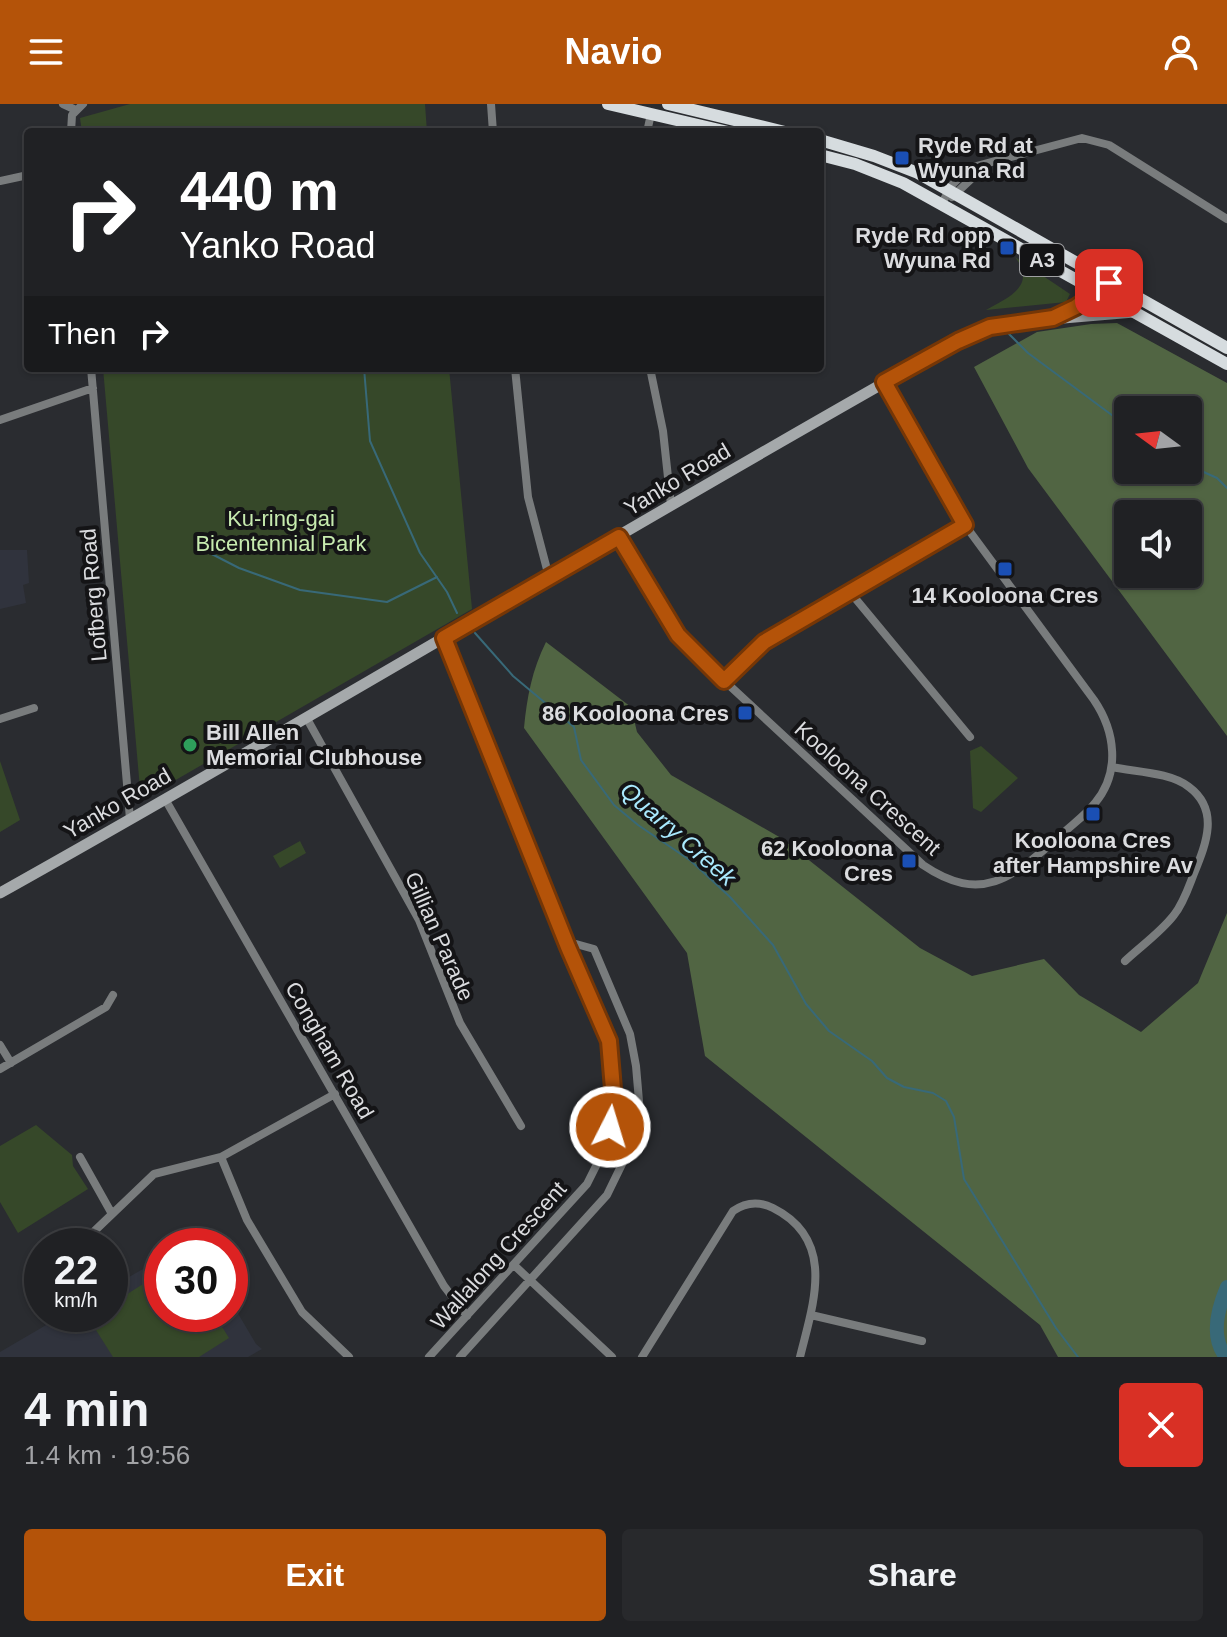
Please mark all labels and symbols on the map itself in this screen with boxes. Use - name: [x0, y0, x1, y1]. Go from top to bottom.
- place label: Ryde Rd at Wyuna Rd: [918, 133, 1034, 183]
- marker: Ryde Rd at Wyuna Rd: [893, 149, 911, 167]
- place label: Ryde Rd opp Wyuna Rd: [855, 223, 991, 273]
- marker: Ryde Rd opp Wyuna Rd: [998, 239, 1016, 257]
- road number: A3: [1020, 244, 1064, 276]
- pin: [1075, 249, 1143, 317]
- north arrow: [1114, 396, 1202, 484]
- street label: Yanko Road: [620, 438, 735, 521]
- park label: Ku-ring-gai Bicentennial Park: [195, 506, 368, 556]
- street label: Lofberg Road: [75, 527, 112, 662]
- marker: 14 Kooloona Cres: [996, 560, 1014, 578]
- place label: 14 Kooloona Cres: [911, 583, 1099, 608]
- place label: 86 Kooloona Cres: [542, 701, 729, 726]
- marker: 86 Kooloona Cres: [736, 704, 754, 722]
- street label: Kooloona Crescent: [790, 716, 946, 860]
- place label: Bill Allen Memorial Clubhouse: [206, 720, 422, 770]
- marker: Bill Allen Memorial Clubhouse: [181, 736, 199, 754]
- street label: Yanko Road: [59, 763, 175, 844]
- water label: Quarry Creek: [615, 776, 743, 892]
- marker: Kooloona Cres after Hampshire Av: [1084, 805, 1102, 823]
- place label: Kooloona Cres after Hampshire Av: [993, 828, 1194, 878]
- place label: 62 Kooloona Cres: [761, 836, 894, 886]
- marker: 62 Kooloona Cres: [900, 852, 918, 870]
- street label: Gillian Parade: [400, 868, 479, 1004]
- street label: Congham Road: [280, 977, 379, 1123]
- position arrow: [568, 1085, 652, 1169]
- street label: Wallalong Crescent: [426, 1176, 571, 1334]
- speed limit sign: 30: [144, 1228, 248, 1332]

